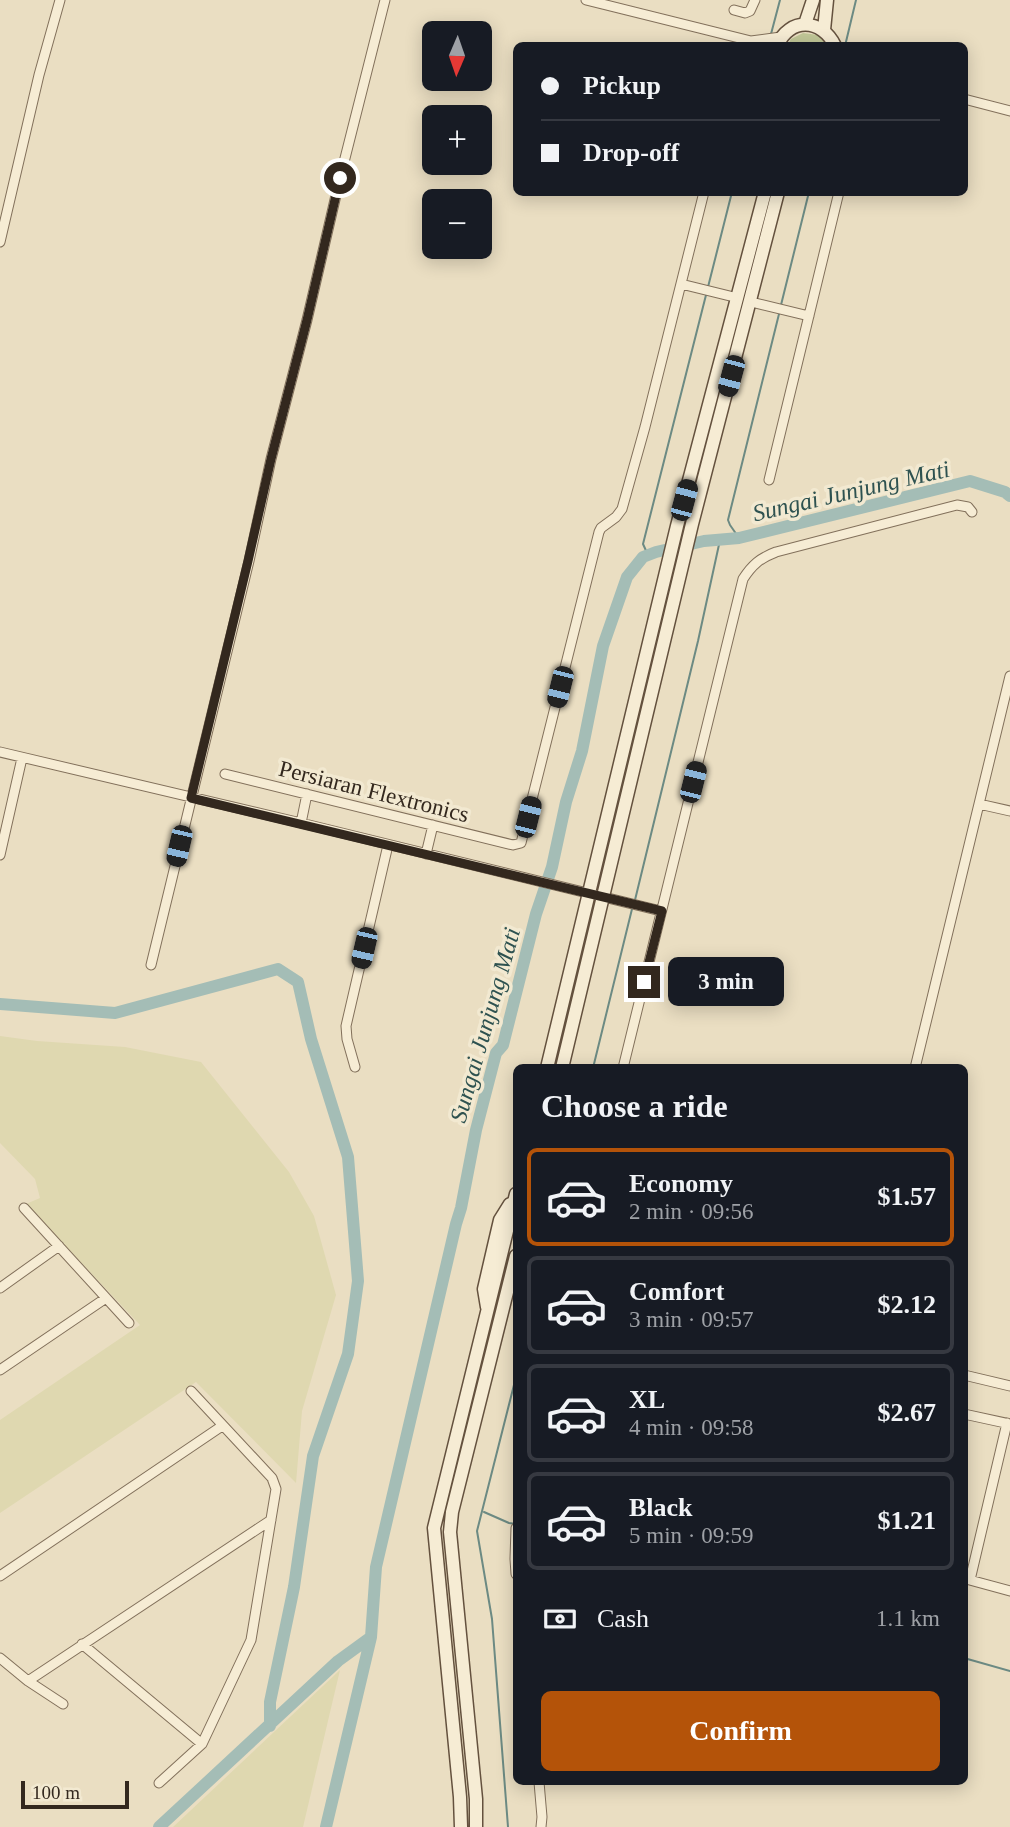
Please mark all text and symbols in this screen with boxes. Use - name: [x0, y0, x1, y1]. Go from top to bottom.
- north arrow: [422, 21, 492, 91]
- map controls: [422, 21, 492, 259]
- text: Pickup: [583, 71, 661, 100]
- button: +: [422, 105, 492, 175]
- text: Drop-off: [583, 138, 679, 167]
- route start: [324, 162, 356, 194]
- button: −: [422, 189, 492, 259]
- car: [716, 353, 747, 399]
- water label: Sungai Junjung Mati: [750, 456, 952, 526]
- car: [669, 477, 700, 523]
- car: [545, 664, 576, 710]
- street label: Persiaran Flextronics: [276, 756, 471, 827]
- car: [678, 759, 709, 805]
- car: [513, 794, 544, 840]
- car: [165, 823, 194, 869]
- car: [350, 925, 379, 971]
- water label: Sungai Junjung Mati: [445, 925, 525, 1125]
- callout: 3 min: [668, 958, 784, 1006]
- route end: [628, 966, 660, 998]
- text: 3 min: [698, 969, 754, 994]
- text: Choose a ride: [541, 1088, 728, 1124]
- icon: car: [545, 1166, 608, 1229]
- text: Economy: [629, 1169, 733, 1198]
- text: $1.57: [878, 1182, 936, 1211]
- text: 2 min · 09:56: [629, 1199, 754, 1224]
- icon: car: [545, 1274, 608, 1337]
- text: Comfort: [629, 1277, 724, 1306]
- text: $2.12: [878, 1290, 936, 1319]
- text: 3 min · 09:57: [629, 1307, 754, 1332]
- icon: car: [545, 1382, 608, 1445]
- text: XL: [629, 1385, 665, 1414]
- text: $2.67: [878, 1398, 936, 1427]
- text: 4 min · 09:58: [629, 1415, 754, 1440]
- icon: car: [545, 1490, 608, 1553]
- text: Black: [629, 1493, 693, 1522]
- text: $1.21: [878, 1506, 936, 1535]
- text: 5 min · 09:59: [629, 1523, 754, 1548]
- icon: cash: [541, 1600, 579, 1638]
- text: Cash: [597, 1604, 649, 1633]
- text: 1.1 km: [876, 1606, 940, 1631]
- button: Confirm: [541, 1691, 940, 1771]
- scale bar: [21, 1778, 130, 1810]
- text: 100 m: [32, 1782, 80, 1803]

